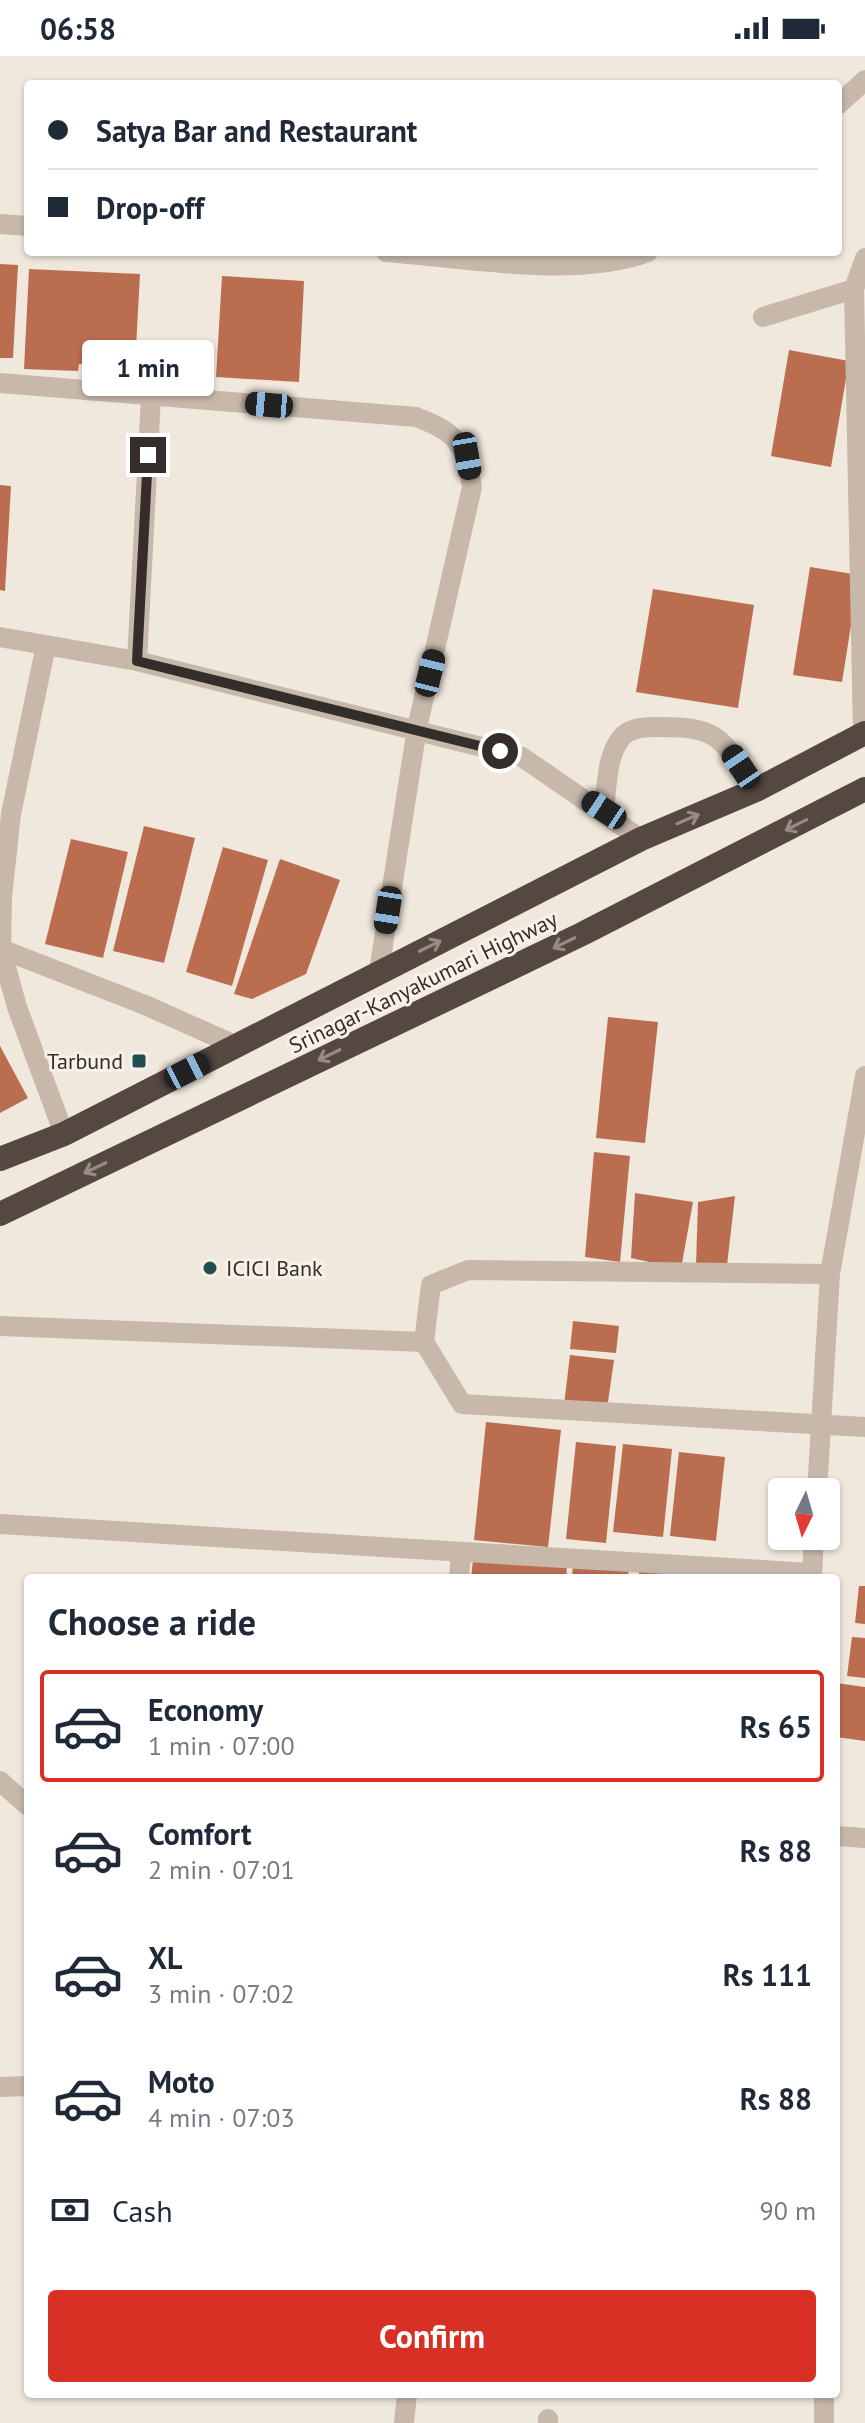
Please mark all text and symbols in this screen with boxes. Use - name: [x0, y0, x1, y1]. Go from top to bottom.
- text: 06:58: [40, 9, 116, 48]
- text: Satya Bar and Restaurant: [96, 111, 417, 150]
- text: Drop-off: [96, 188, 204, 227]
- callout: 1 min: [82, 339, 214, 395]
- text: 1 min: [116, 351, 180, 384]
- car: [244, 391, 294, 419]
- car: [451, 430, 483, 482]
- route end: [130, 437, 166, 473]
- car: [413, 647, 447, 699]
- route start: [482, 733, 518, 769]
- car: [718, 740, 764, 794]
- car: [577, 787, 631, 833]
- one-way arrow: [676, 810, 700, 825]
- one-way arrow: [784, 817, 808, 833]
- car: [372, 884, 404, 936]
- street label: Srinagar-Kanyakumari Highway: [284, 904, 563, 1059]
- one-way arrow: [552, 936, 576, 951]
- one-way arrow: [418, 937, 442, 953]
- place label: Tarbund: [47, 1047, 123, 1075]
- one-way arrow: [318, 1048, 342, 1063]
- car: [160, 1049, 214, 1093]
- marker: Tarbund: [130, 1052, 148, 1070]
- one-way arrow: [83, 1161, 107, 1176]
- place label: ICICI Bank: [226, 1254, 323, 1282]
- marker: ICICI Bank: [201, 1259, 219, 1277]
- north arrow: [768, 1478, 840, 1550]
- map controls: [768, 1478, 840, 1550]
- text: Choose a ride: [48, 1598, 256, 1645]
- icon: car: [52, 1690, 124, 1762]
- text: Economy: [148, 1690, 263, 1729]
- text: Rs 65: [740, 1707, 812, 1746]
- text: 1 min · 07:00: [148, 1729, 295, 1762]
- icon: car: [52, 1814, 124, 1886]
- text: Comfort: [148, 1814, 251, 1853]
- text: Rs 88: [740, 1831, 812, 1870]
- text: 2 min · 07:01: [148, 1853, 295, 1886]
- icon: car: [52, 1938, 124, 2010]
- text: XL: [148, 1938, 182, 1977]
- text: Rs 111: [723, 1955, 812, 1994]
- text: 3 min · 07:02: [148, 1977, 295, 2010]
- icon: car: [52, 2062, 124, 2134]
- text: Moto: [148, 2062, 215, 2101]
- text: Rs 88: [740, 2079, 812, 2118]
- text: 4 min · 07:03: [148, 2101, 295, 2134]
- icon: cash: [48, 2188, 92, 2232]
- text: Cash: [112, 2191, 173, 2230]
- text: 90 m: [760, 2194, 816, 2227]
- button: Confirm: [48, 2290, 816, 2382]

